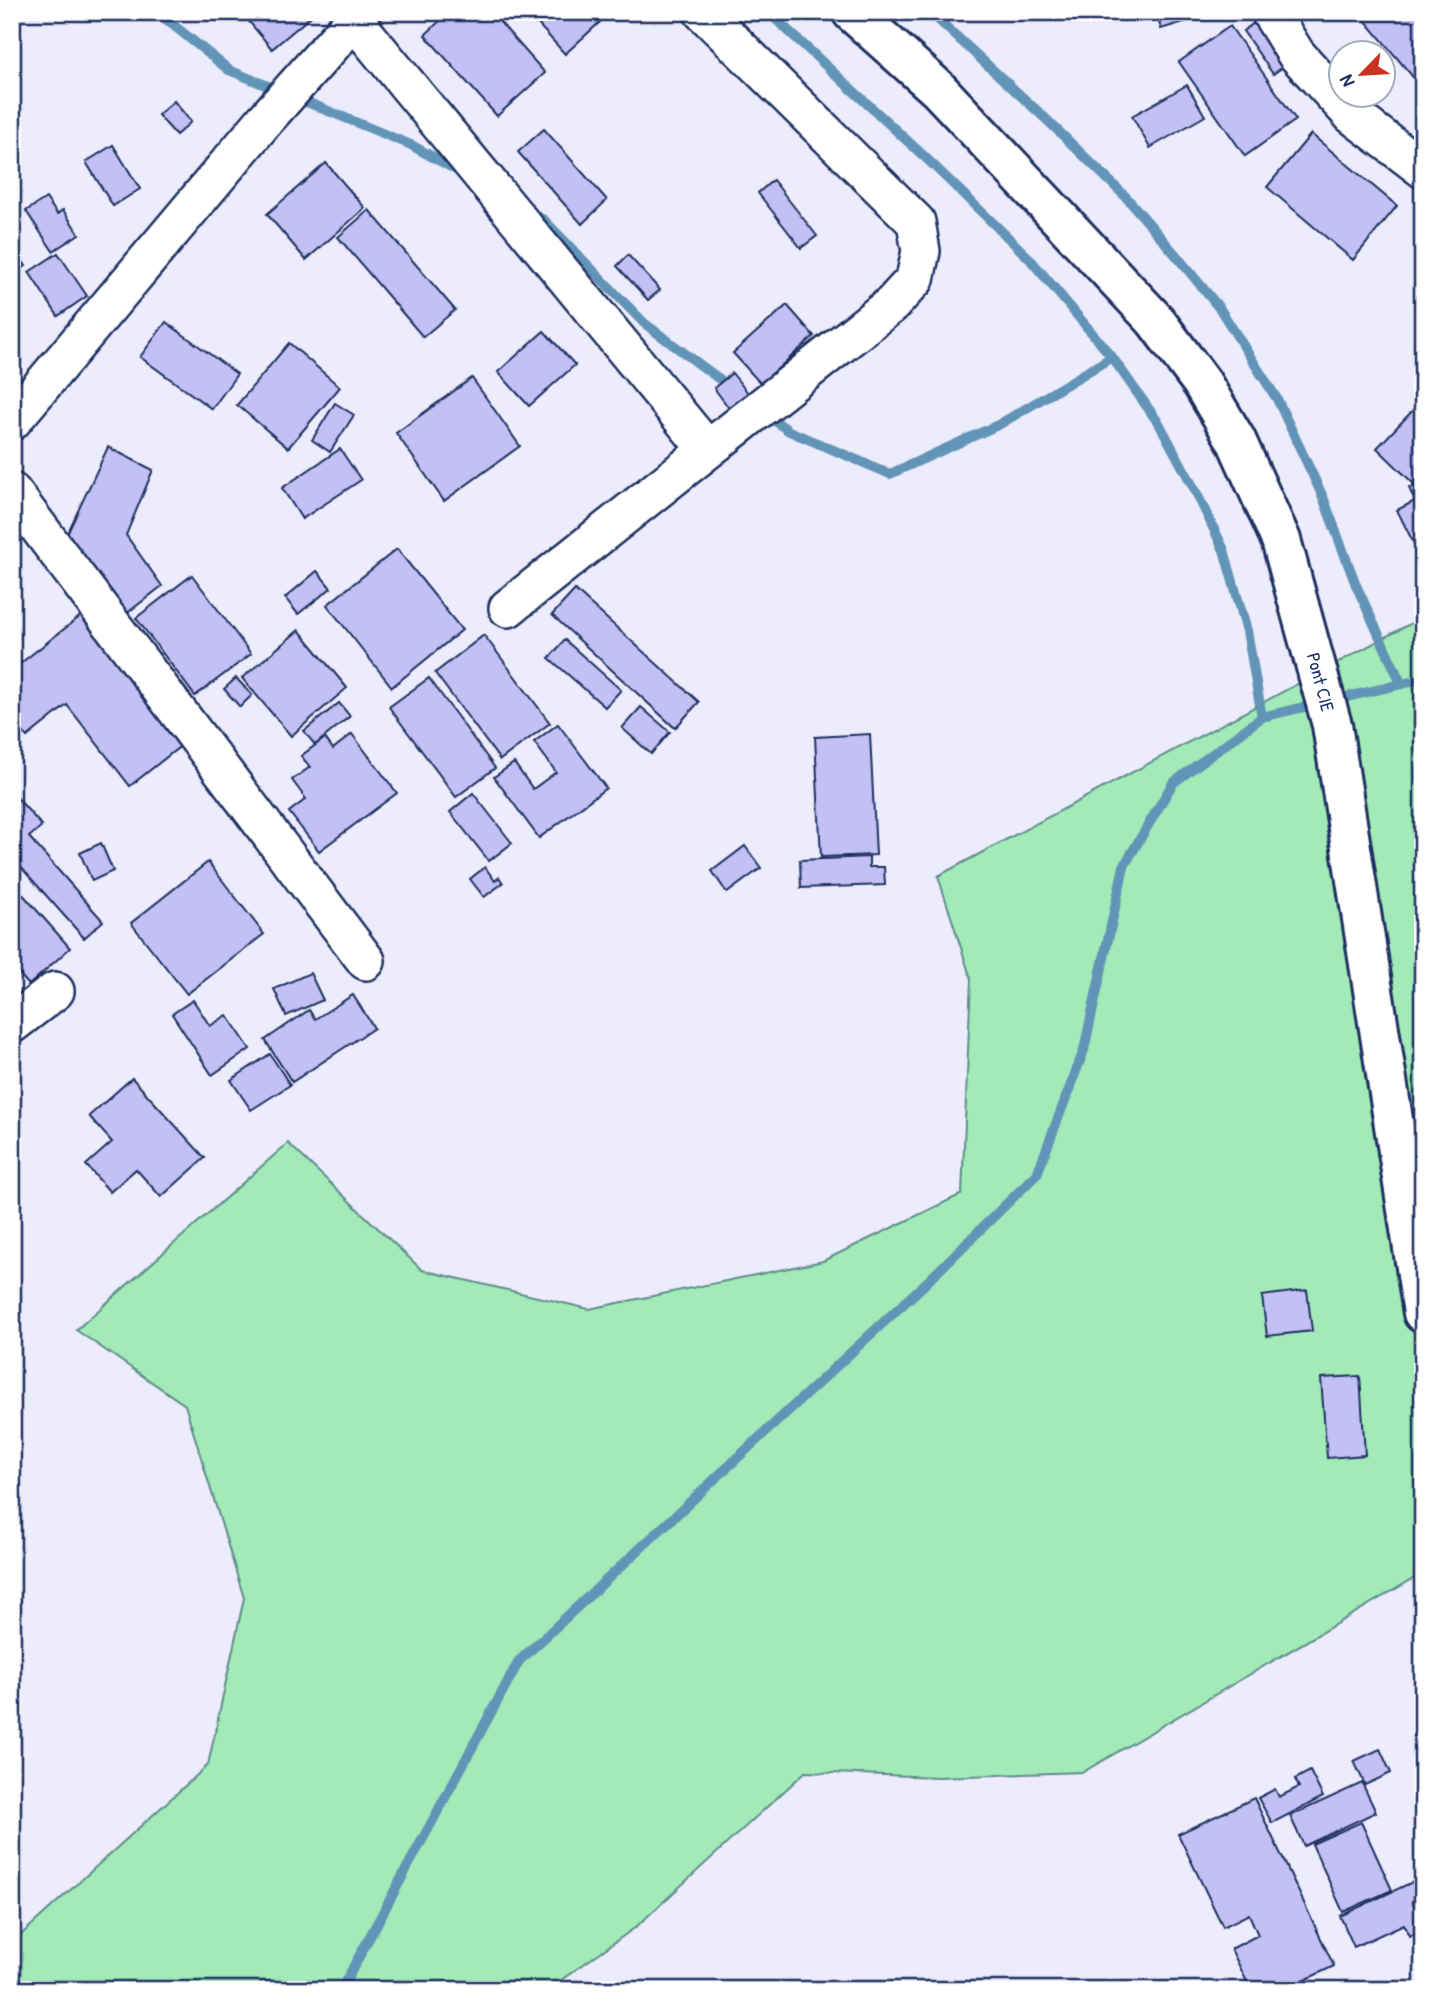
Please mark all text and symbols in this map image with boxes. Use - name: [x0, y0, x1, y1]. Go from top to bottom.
- north arrow: [1326, 38, 1396, 108]
- text: N: [1333, 71, 1361, 91]
- street label: Pont CIE: [1301, 650, 1341, 715]

